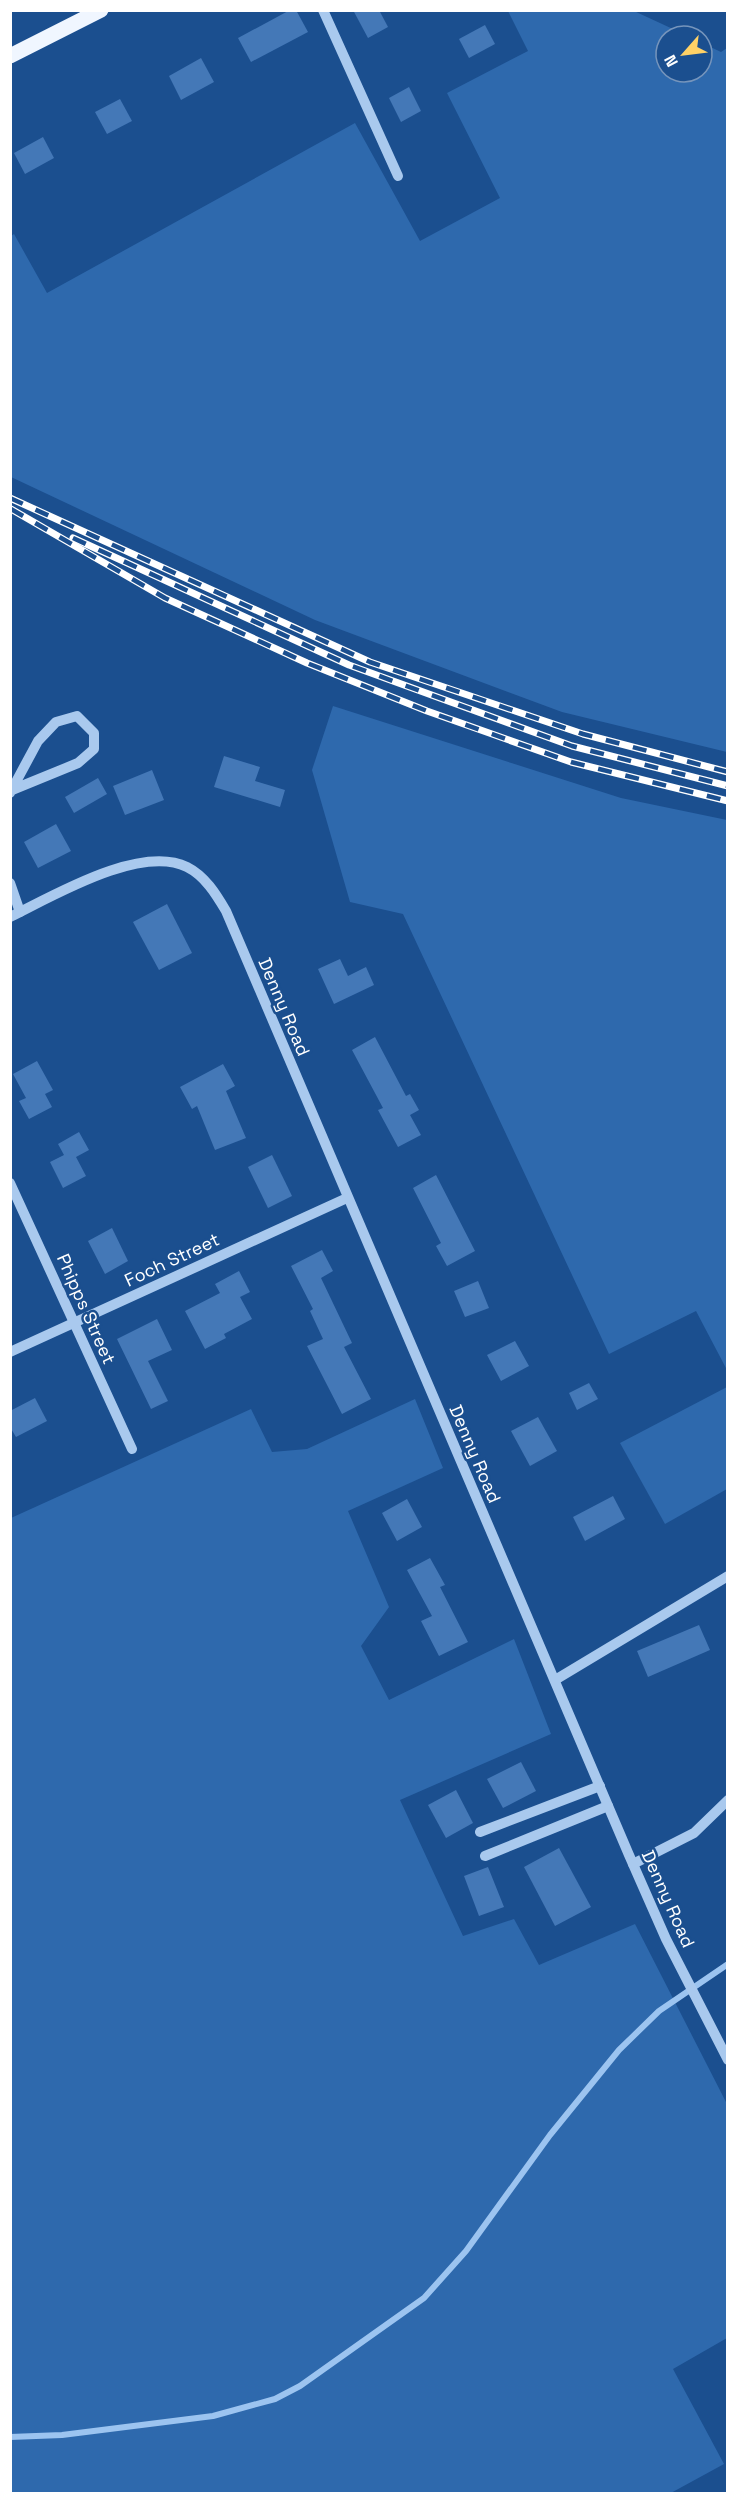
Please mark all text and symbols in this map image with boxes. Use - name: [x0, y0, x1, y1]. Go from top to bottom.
- north arrow: [654, 24, 714, 84]
- text: N: [659, 51, 683, 70]
- street label: Denny Road: [253, 954, 315, 1059]
- street label: Foch Street: [121, 1228, 223, 1292]
- street label: Phipps Street: [52, 1250, 121, 1368]
- street label: Denny Road: [444, 1401, 506, 1506]
- street label: Denny Road: [637, 1846, 700, 1951]

